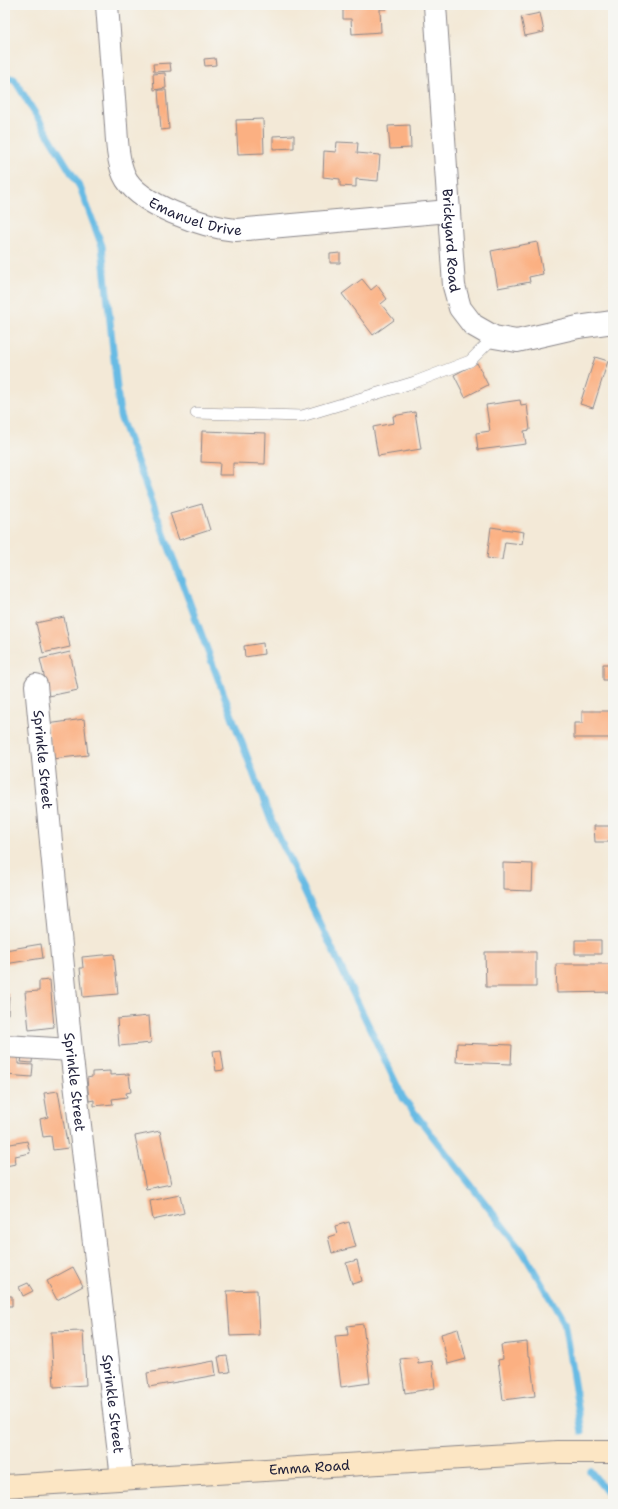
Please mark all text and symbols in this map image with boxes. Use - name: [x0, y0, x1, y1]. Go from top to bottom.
- street label: Brickyard Road: [438, 188, 464, 295]
- street label: Emanuel Drive: [146, 193, 243, 239]
- street label: Sprinkle Street: [29, 709, 57, 810]
- street label: Sprinkle Street: [60, 1032, 90, 1133]
- street label: Sprinkle Street: [98, 1353, 128, 1454]
- street label: Emma Road: [268, 1456, 351, 1479]

